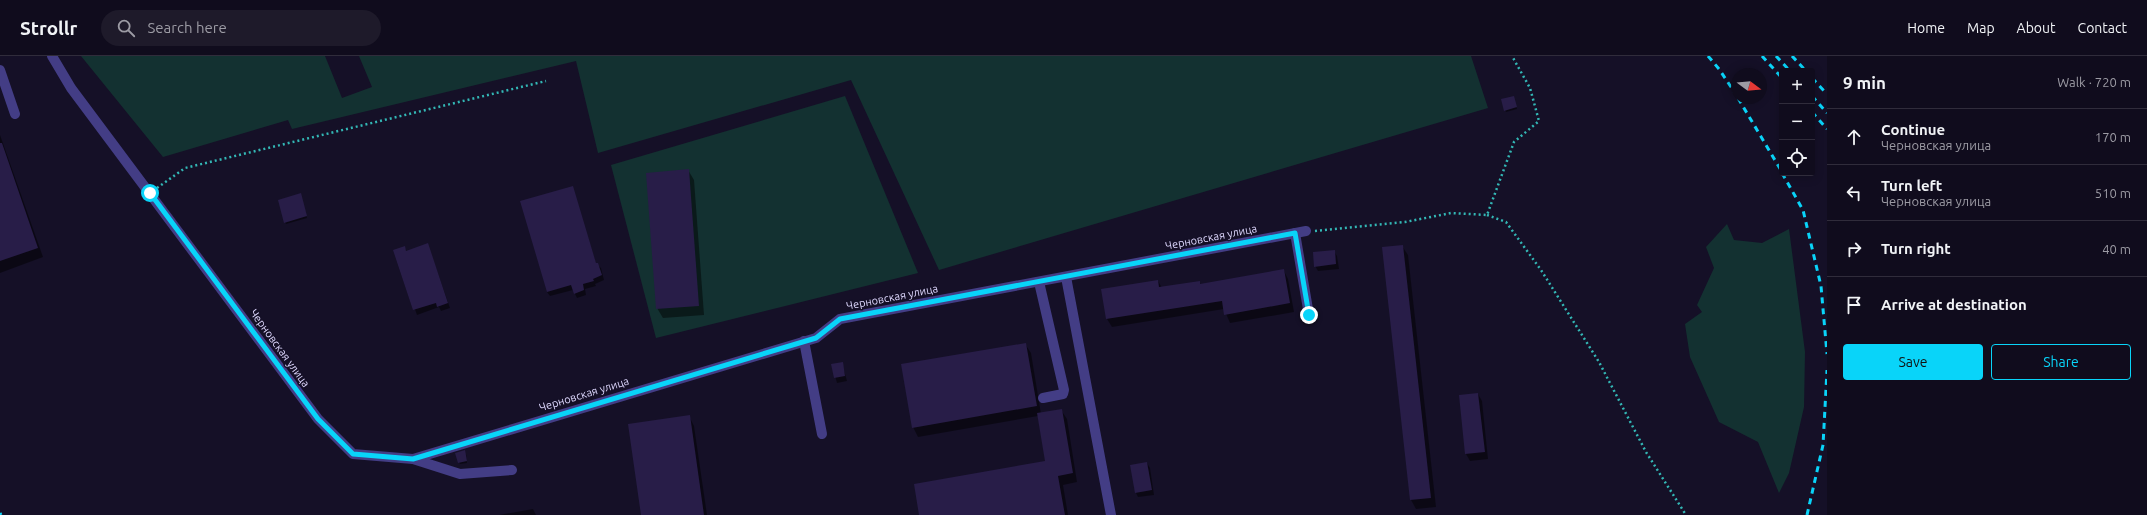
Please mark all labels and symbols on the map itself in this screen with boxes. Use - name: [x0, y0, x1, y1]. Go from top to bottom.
- north arrow: [1731, 68, 1767, 104]
- route start: [141, 184, 159, 202]
- street label: Черновская улица: [1164, 222, 1258, 252]
- street label: Черновская улица: [845, 282, 939, 312]
- route end: [1300, 306, 1318, 324]
- street label: Черновская улица: [248, 307, 312, 389]
- street label: Черновская улица: [538, 375, 630, 413]

